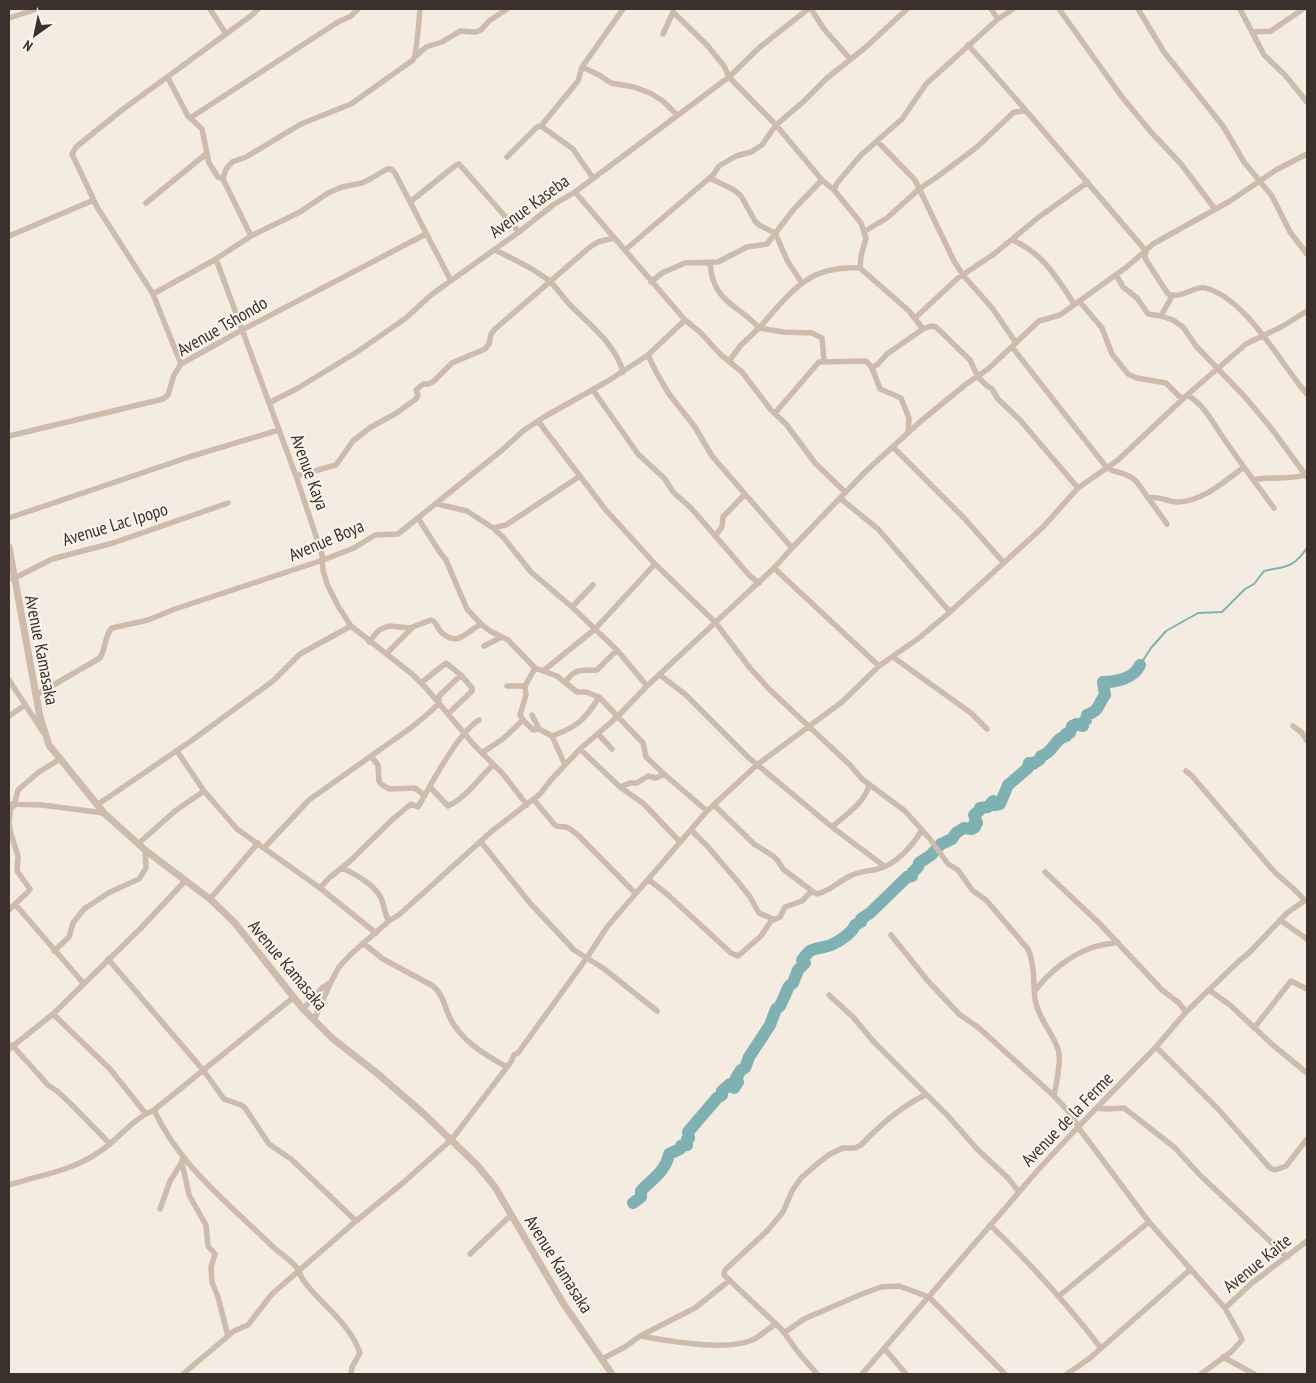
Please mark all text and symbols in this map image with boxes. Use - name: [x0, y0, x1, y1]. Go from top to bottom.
- north arrow: [10, 10, 60, 60]
- text: N: [20, 36, 36, 56]
- street label: Avenue Kaseba: [484, 169, 574, 243]
- street label: Avenue Tshondo: [173, 291, 272, 361]
- street label: Avenue Kaya: [286, 431, 334, 513]
- street label: Avenue Lac Ipopo: [59, 497, 171, 551]
- street label: Avenue Boya: [285, 514, 367, 566]
- street label: Avenue Kamasaka: [20, 593, 64, 707]
- street label: Avenue Kamasaka: [243, 915, 333, 1015]
- street label: Avenue de la Ferme: [1016, 1067, 1118, 1171]
- street label: Avenue Kamasaka: [520, 1211, 598, 1317]
- street label: Avenue Kaite: [1218, 1229, 1296, 1297]

